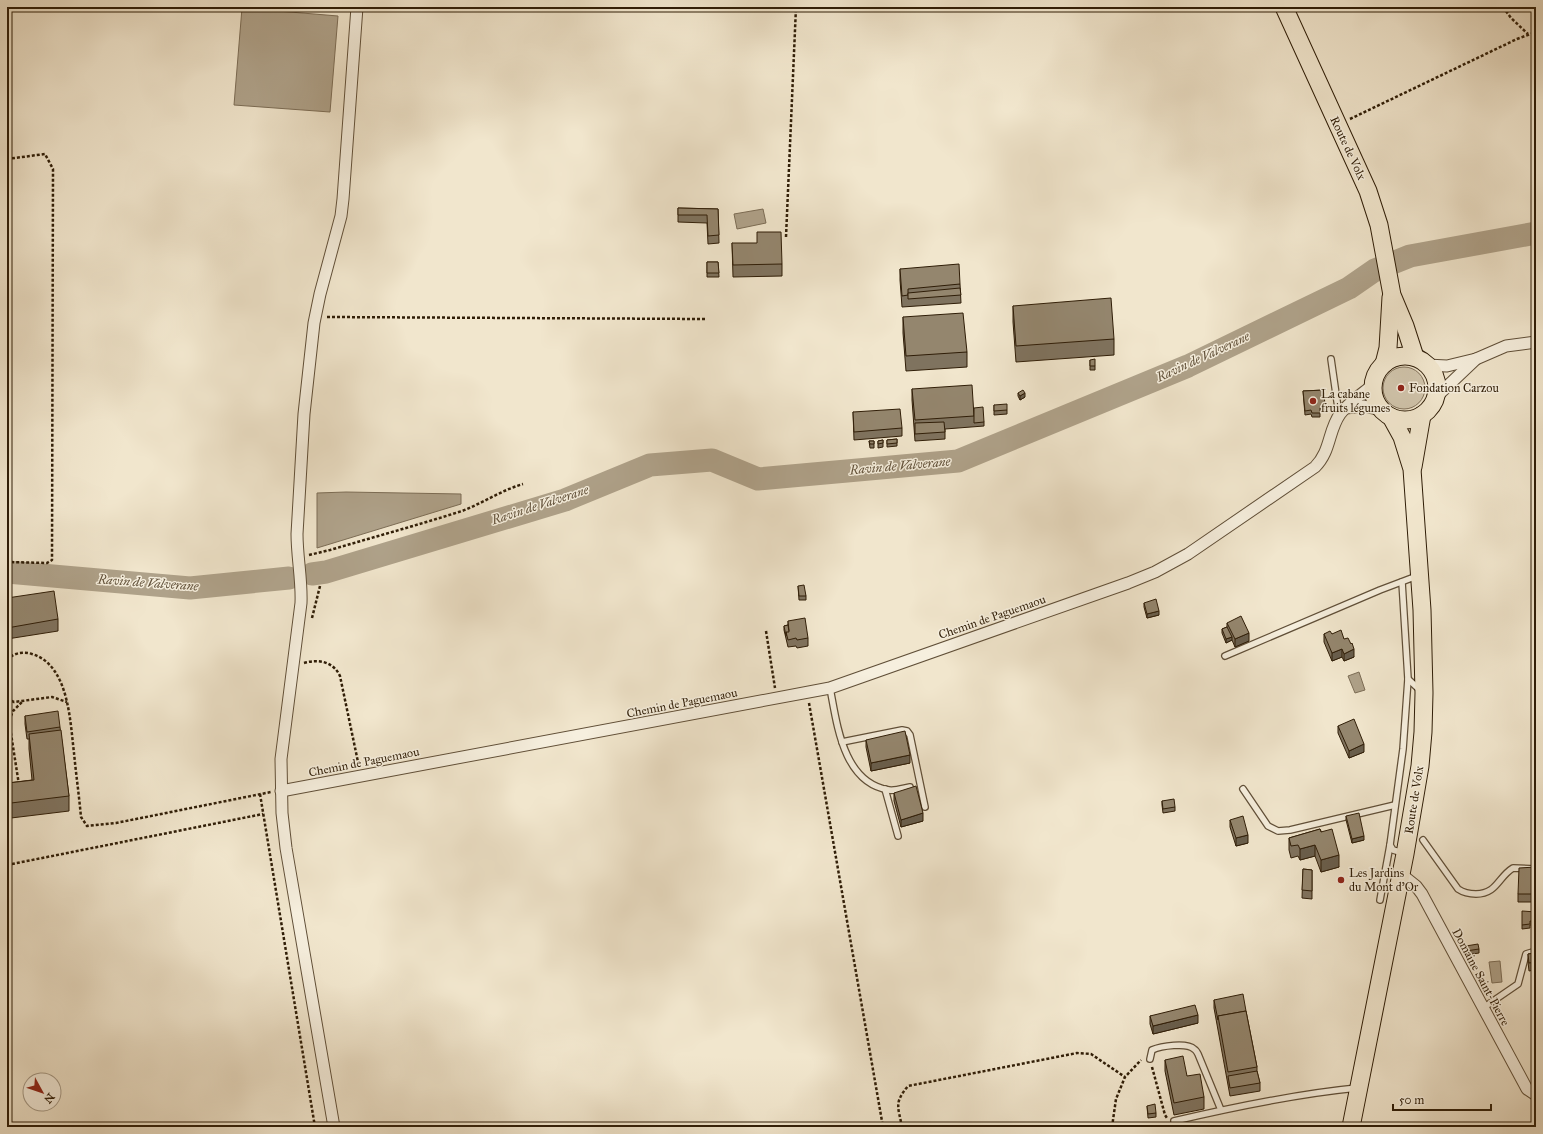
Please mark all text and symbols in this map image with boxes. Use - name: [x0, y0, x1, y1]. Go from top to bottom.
- street label: Route de Volx: [1327, 114, 1369, 183]
- water label: Ravin de Valverane: [1153, 328, 1253, 386]
- place label: Fondation Carzou: [1409, 381, 1499, 395]
- marker: Fondation Carzou: [1396, 383, 1406, 393]
- place label: La cabane fruits légumes: [1321, 387, 1390, 416]
- marker: La cabane fruits légumes: [1308, 396, 1318, 406]
- water label: Ravin de Valverane: [848, 454, 952, 478]
- water label: Ravin de Valverane: [489, 481, 592, 529]
- water label: Ravin de Valverane: [96, 571, 200, 595]
- street label: Chemin de Paguemaou: [937, 592, 1048, 643]
- street label: Chemin de Paguemaou: [625, 685, 739, 722]
- street label: Chemin de Paguemaou: [307, 744, 421, 781]
- street label: Route de Volx: [1402, 764, 1426, 835]
- place label: Les Jardins du Mont d'Or: [1349, 866, 1419, 894]
- marker: Les Jardins du Mont d'Or: [1336, 875, 1346, 885]
- street label: Domaine Saint-Pierre: [1449, 926, 1513, 1028]
- north arrow: [22, 1072, 62, 1112]
- scale bar: [1393, 1086, 1491, 1112]
- text: N: [41, 1090, 57, 1106]
- text: 50 m: [1399, 1093, 1424, 1107]

